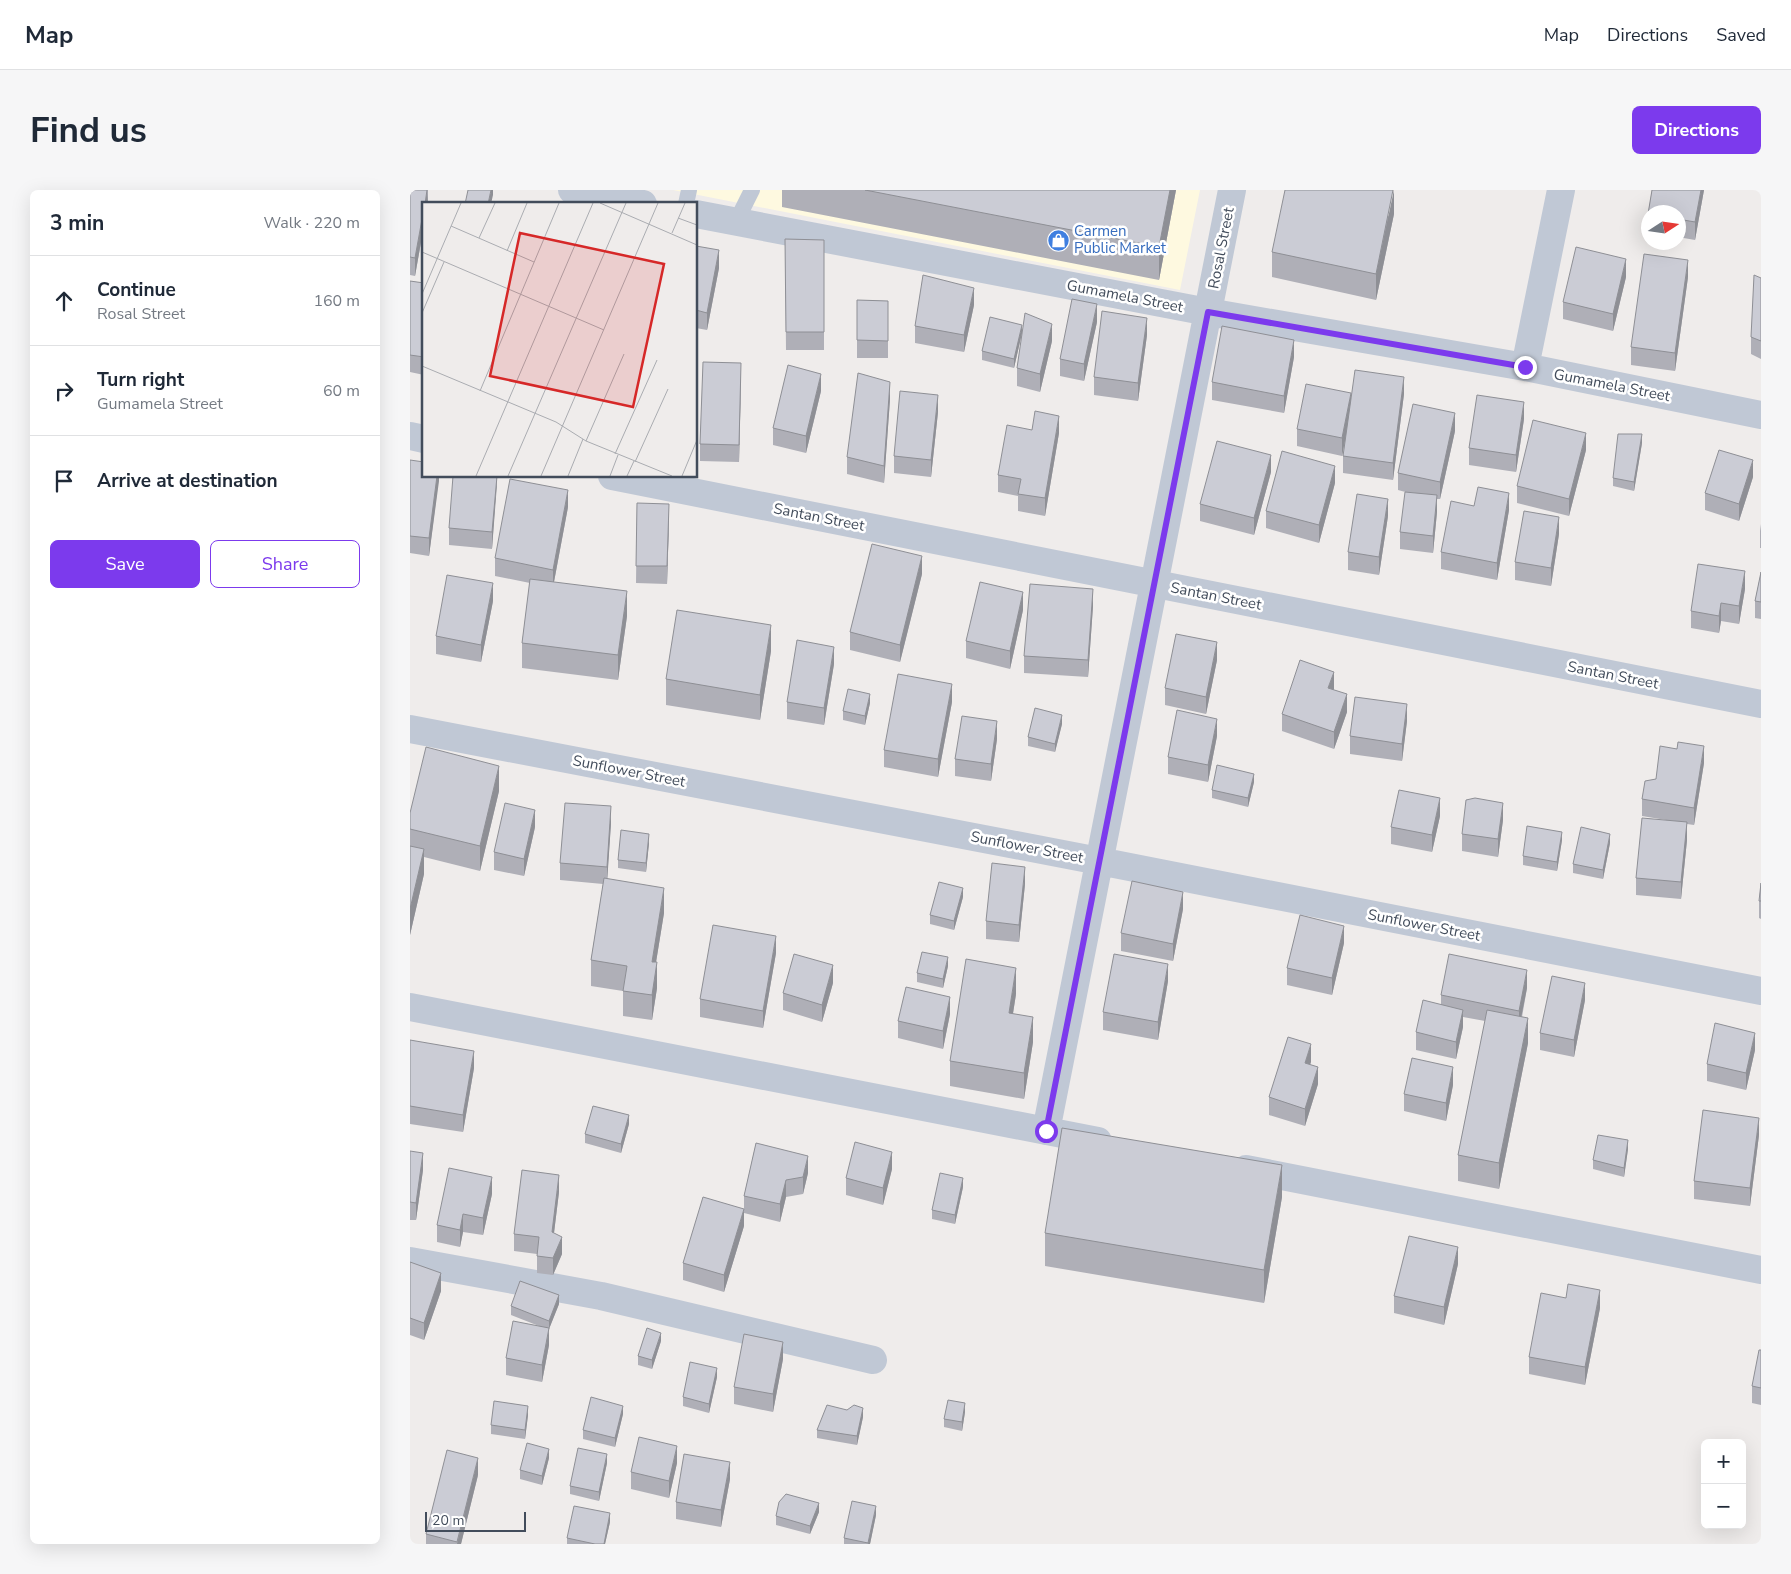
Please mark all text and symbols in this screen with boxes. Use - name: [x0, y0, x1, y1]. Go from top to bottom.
- text: Map: [25, 19, 73, 51]
- text: Map: [1544, 23, 1579, 47]
- text: Directions: [1607, 23, 1688, 47]
- text: Saved: [1716, 23, 1766, 47]
- button: Directions: [1632, 106, 1761, 154]
- text: Find us: [30, 107, 147, 154]
- inset map: [422, 202, 698, 478]
- street label: Rosal Street: [1203, 205, 1239, 290]
- north arrow: [1641, 205, 1686, 250]
- text: 3 min: [50, 209, 104, 237]
- text: Walk · 220 m: [264, 212, 360, 234]
- place label: Carmen Public Market: [1074, 221, 1167, 258]
- shop icon: Carmen Public Market: [1046, 228, 1070, 252]
- street label: Gumamela Street: [1065, 275, 1186, 317]
- text: Continue: [97, 277, 176, 303]
- icon: ahead: [50, 287, 78, 315]
- text: 160 m: [313, 290, 360, 312]
- text: Rosal Street: [97, 303, 185, 325]
- route end: [1514, 356, 1537, 379]
- street label: Gumamela Street: [1552, 364, 1673, 406]
- text: Turn right: [97, 367, 184, 393]
- icon: right: [50, 377, 78, 405]
- text: 60 m: [323, 380, 360, 402]
- text: Gumamela Street: [97, 393, 223, 415]
- icon: arrive: [50, 467, 78, 495]
- text: Arrive at destination: [97, 468, 278, 494]
- street label: Santan Street: [772, 498, 867, 536]
- button: Save: [50, 540, 200, 588]
- button: Share: [210, 540, 360, 588]
- street label: Santan Street: [1169, 577, 1264, 615]
- street label: Santan Street: [1566, 656, 1661, 694]
- street label: Sunflower Street: [571, 750, 688, 792]
- street label: Sunflower Street: [969, 826, 1086, 868]
- street label: Sunflower Street: [1366, 904, 1483, 946]
- route start: [1035, 1120, 1058, 1143]
- map controls: [1701, 1439, 1746, 1529]
- button: +: [1701, 1439, 1746, 1484]
- button: −: [1701, 1484, 1746, 1529]
- scale bar: [425, 1509, 526, 1532]
- text: 20 m: [432, 1511, 464, 1530]

